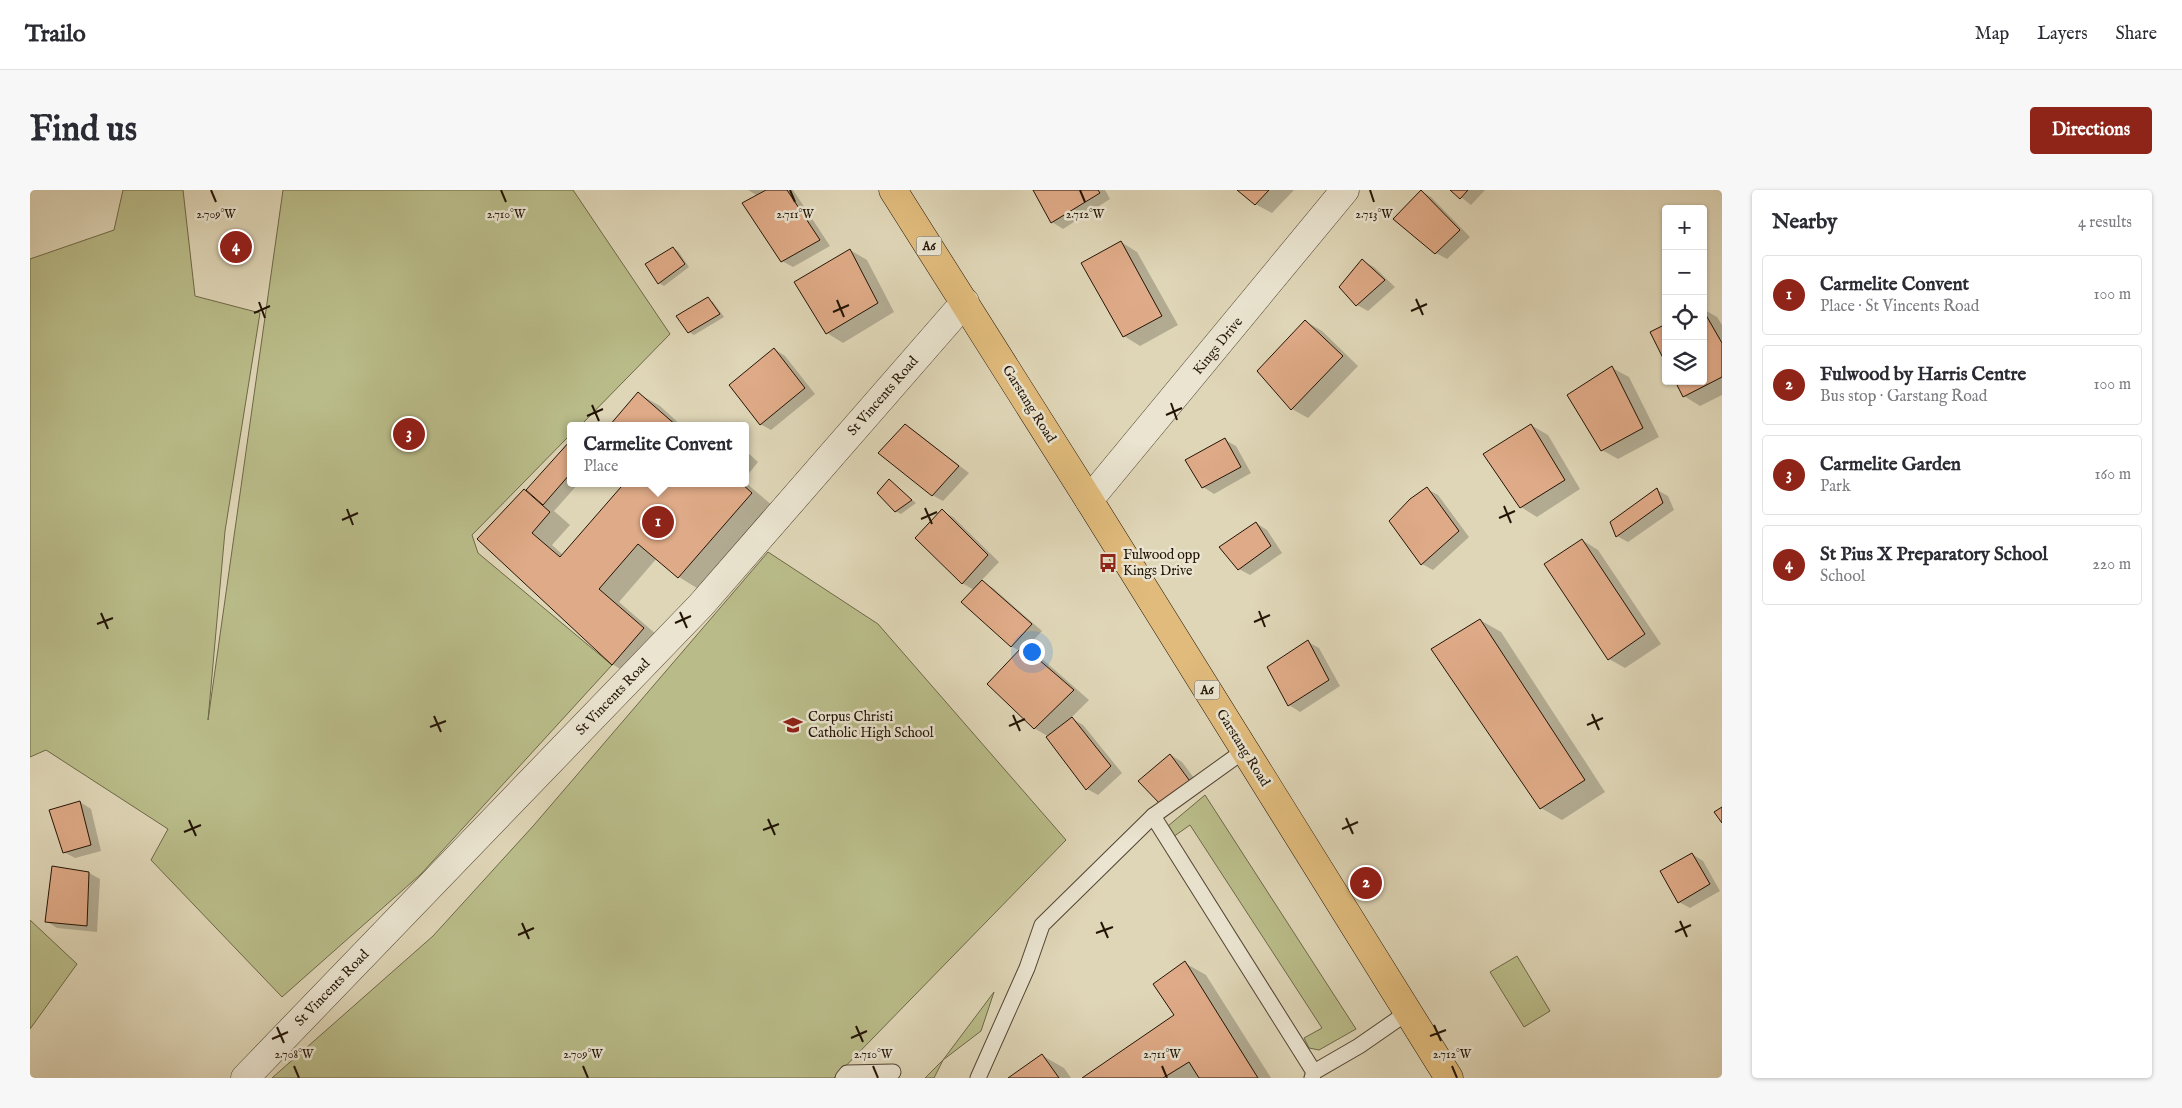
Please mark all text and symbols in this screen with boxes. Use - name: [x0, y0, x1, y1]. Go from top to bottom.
- text: Trailo: [25, 19, 86, 50]
- text: Map: [1975, 23, 2009, 46]
- text: Layers: [2037, 23, 2088, 46]
- text: Share: [2116, 23, 2157, 46]
- button: Directions: [2030, 107, 2152, 154]
- text: Find us: [30, 108, 137, 153]
- map controls: [1662, 205, 1707, 385]
- button: +: [1662, 205, 1707, 250]
- text: 2.709°W: [196, 207, 236, 222]
- text: 2.710°W: [487, 207, 526, 222]
- text: 2.711°W: [776, 207, 814, 222]
- text: 2.712°W: [1066, 207, 1105, 222]
- text: 2.713°W: [1355, 207, 1393, 222]
- text: Nearby: [1772, 209, 1837, 236]
- text: 4 results: [2078, 213, 2132, 233]
- pin: 4: [220, 228, 252, 266]
- road number: A6: [916, 236, 942, 256]
- button: −: [1662, 250, 1707, 295]
- text: Carmelite Convent: [1820, 273, 1969, 297]
- text: 1: [1786, 285, 1792, 305]
- text: 100 m: [2094, 285, 2131, 305]
- button: locate: [1662, 295, 1707, 340]
- text: Place · St Vincents Road: [1820, 297, 1979, 317]
- street label: Kings Drive: [1189, 313, 1247, 379]
- button: layers: [1662, 340, 1707, 385]
- street label: St Vincents Road: [844, 352, 923, 440]
- street label: Garstang Road: [998, 362, 1060, 446]
- text: Fulwood by Harris Centre: [1820, 363, 2026, 387]
- text: 2: [1785, 375, 1793, 395]
- text: 100 m: [2094, 375, 2131, 395]
- text: Bus stop · Garstang Road: [1820, 387, 1987, 407]
- pin: 3: [393, 415, 425, 453]
- popup: [567, 422, 749, 487]
- text: Carmelite Convent: [583, 433, 733, 457]
- text: Carmelite Garden: [1820, 453, 1961, 477]
- text: Place: [583, 457, 618, 477]
- text: 3: [1786, 465, 1792, 485]
- text: 160 m: [2095, 465, 2131, 485]
- text: Park: [1820, 477, 1850, 497]
- pin: 1: [642, 503, 674, 541]
- text: St Pius X Preparatory School: [1820, 543, 2048, 567]
- place label: Fulwood opp Kings Drive: [1123, 546, 1200, 580]
- bus stop icon: Fulwood opp Kings Drive: [1097, 552, 1119, 574]
- text: 4: [1785, 555, 1793, 575]
- text: 220 m: [2092, 555, 2131, 575]
- text: School: [1820, 567, 1865, 587]
- your location: [1019, 639, 1045, 665]
- street label: St Vincents Road: [572, 655, 654, 739]
- road number: A6: [1194, 680, 1220, 700]
- street label: Garstang Road: [1212, 706, 1274, 790]
- place label: Corpus Christi Catholic High School: [808, 708, 934, 742]
- school or university icon: Corpus Christi Catholic High School: [782, 714, 804, 736]
- pin: 2: [1350, 864, 1382, 902]
- street label: St Vincents Road: [291, 946, 373, 1030]
- text: 2.708°W: [274, 1047, 314, 1062]
- text: 2.709°W: [563, 1047, 603, 1062]
- text: 2.710°W: [854, 1047, 893, 1062]
- text: 2.711°W: [1143, 1047, 1181, 1062]
- text: 2.712°W: [1433, 1047, 1472, 1062]

